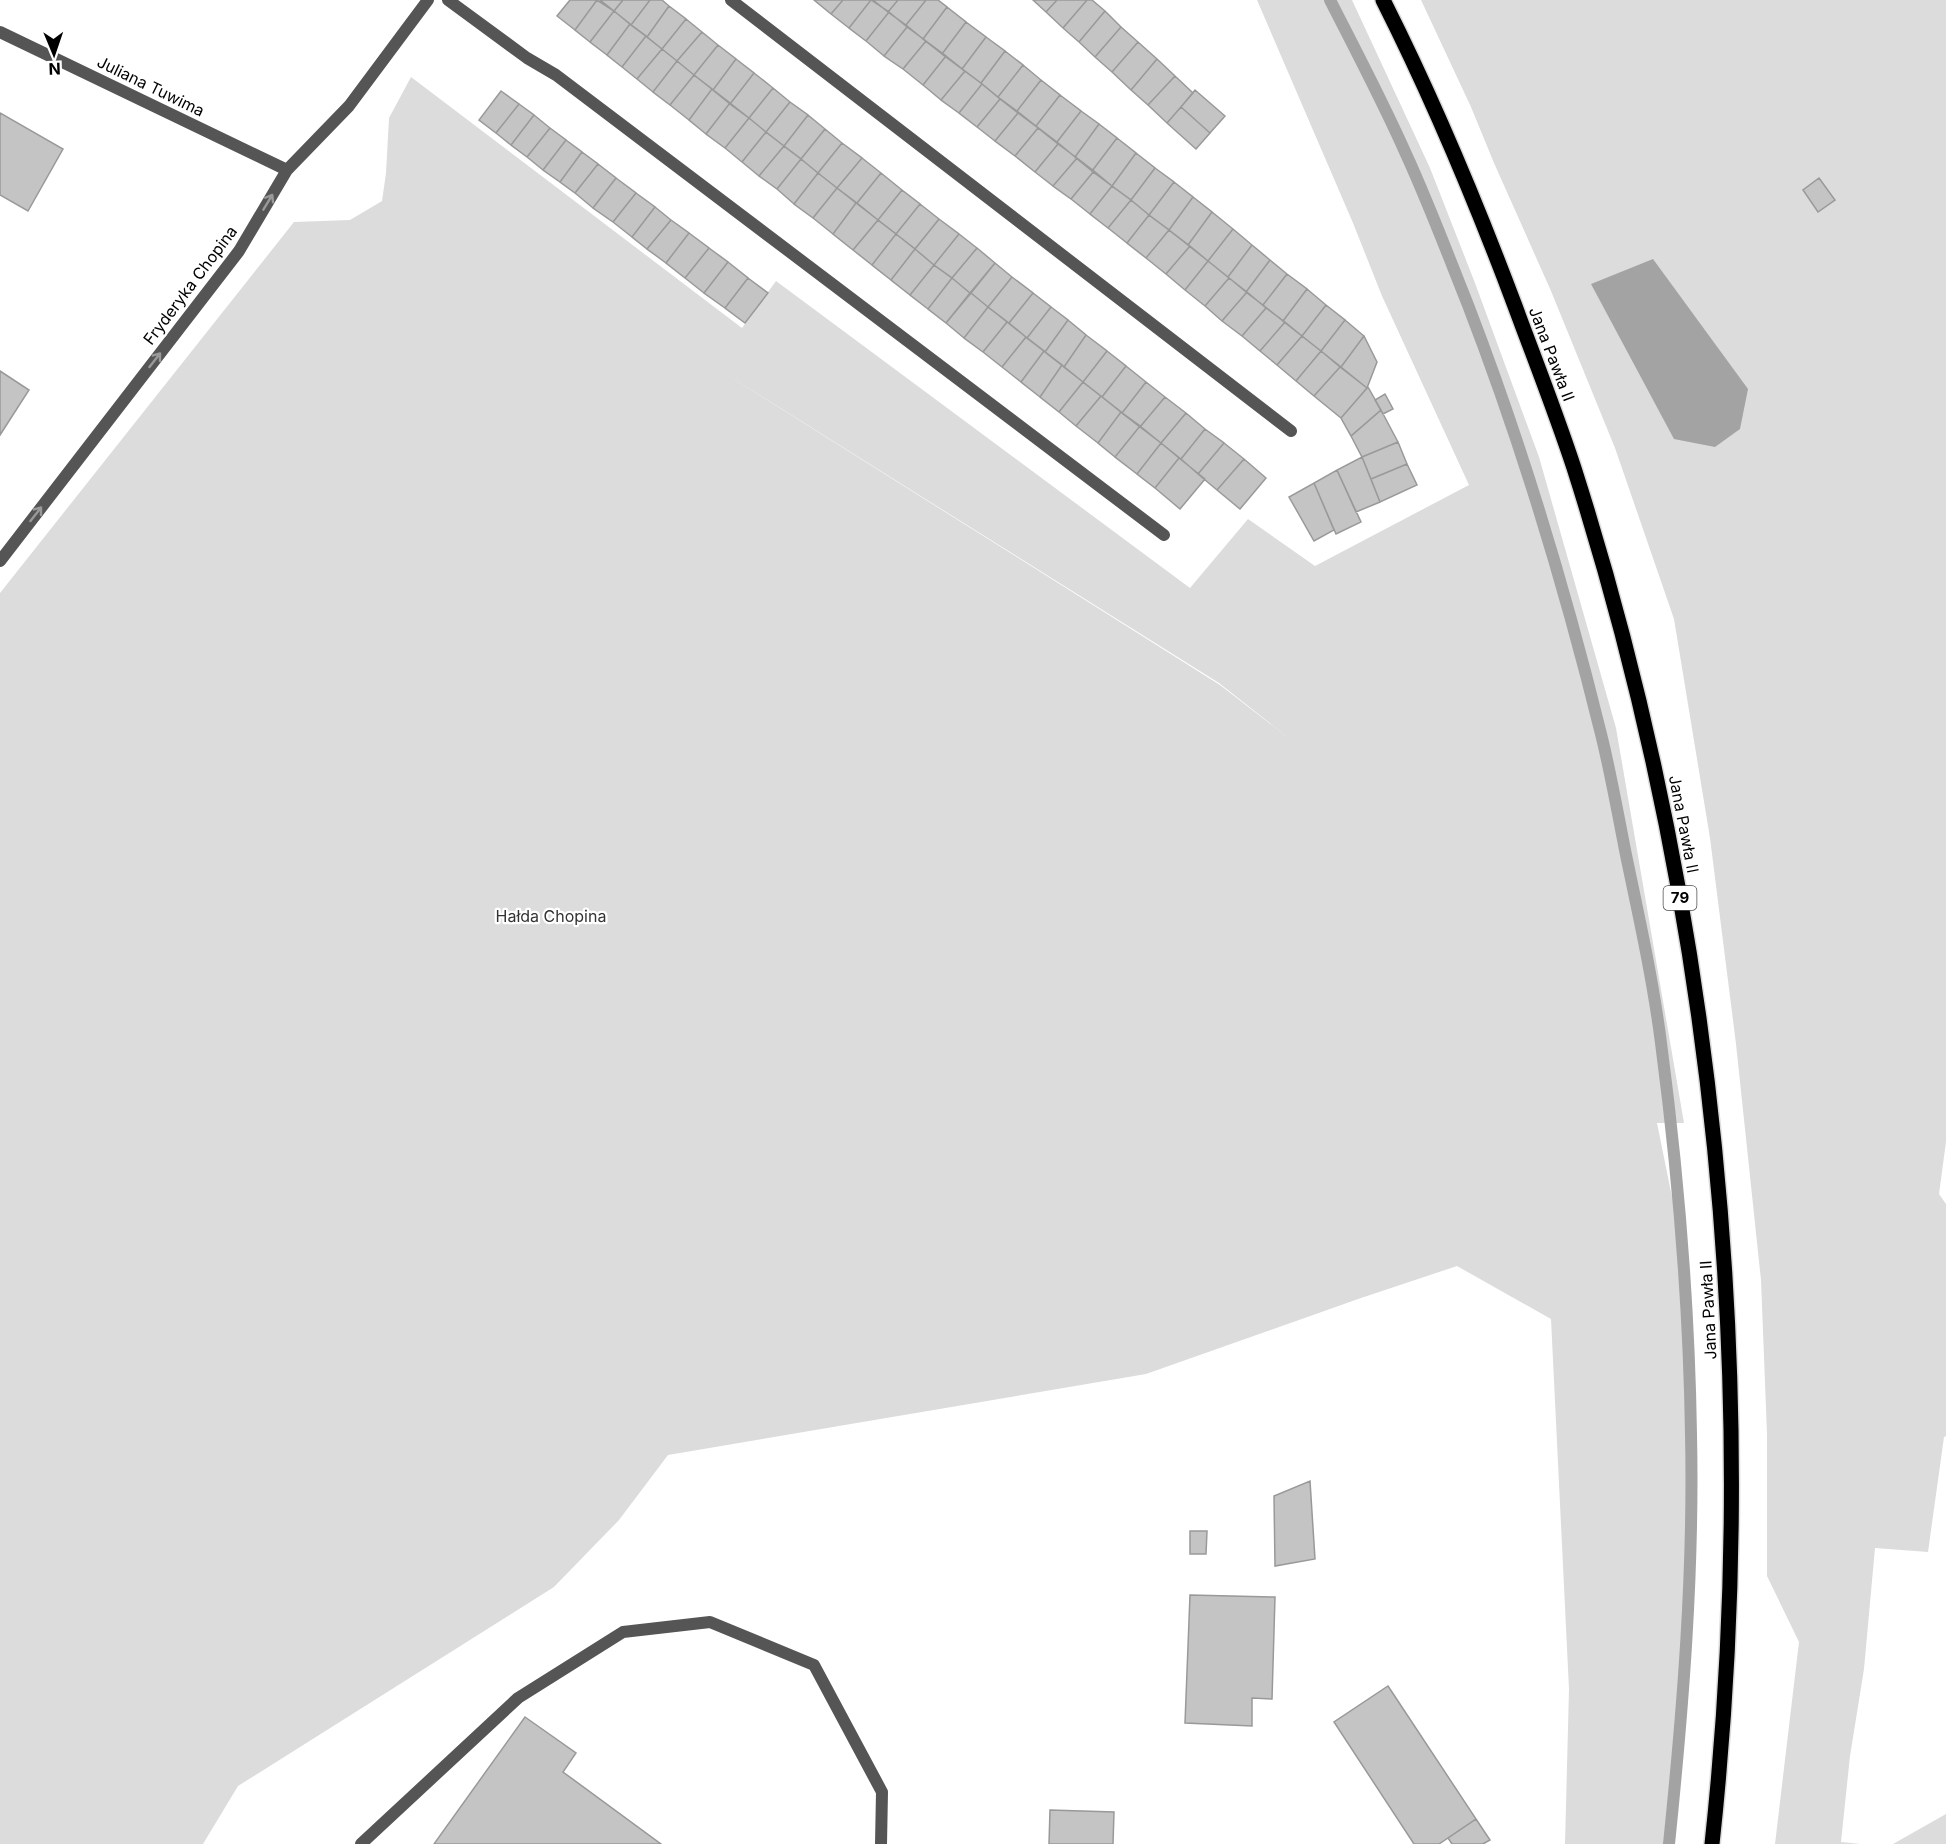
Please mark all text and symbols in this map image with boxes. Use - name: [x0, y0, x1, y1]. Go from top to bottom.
- north arrow: [24, 24, 84, 84]
- street label: Juliana Tuwima: [94, 51, 208, 121]
- text: N: [48, 59, 61, 79]
- one-way arrow: [262, 194, 274, 211]
- street label: Fryderyka Chopina: [139, 222, 241, 348]
- street label: Jana Pawła II: [1525, 304, 1579, 404]
- one-way arrow: [148, 352, 161, 368]
- one-way arrow: [29, 507, 42, 523]
- street label: Jana Pawła II: [1665, 773, 1703, 875]
- road number: 79: [1664, 886, 1696, 910]
- park label: Hałda Chopina: [496, 906, 606, 926]
- street label: Jana Pawła II: [1695, 1260, 1721, 1360]

